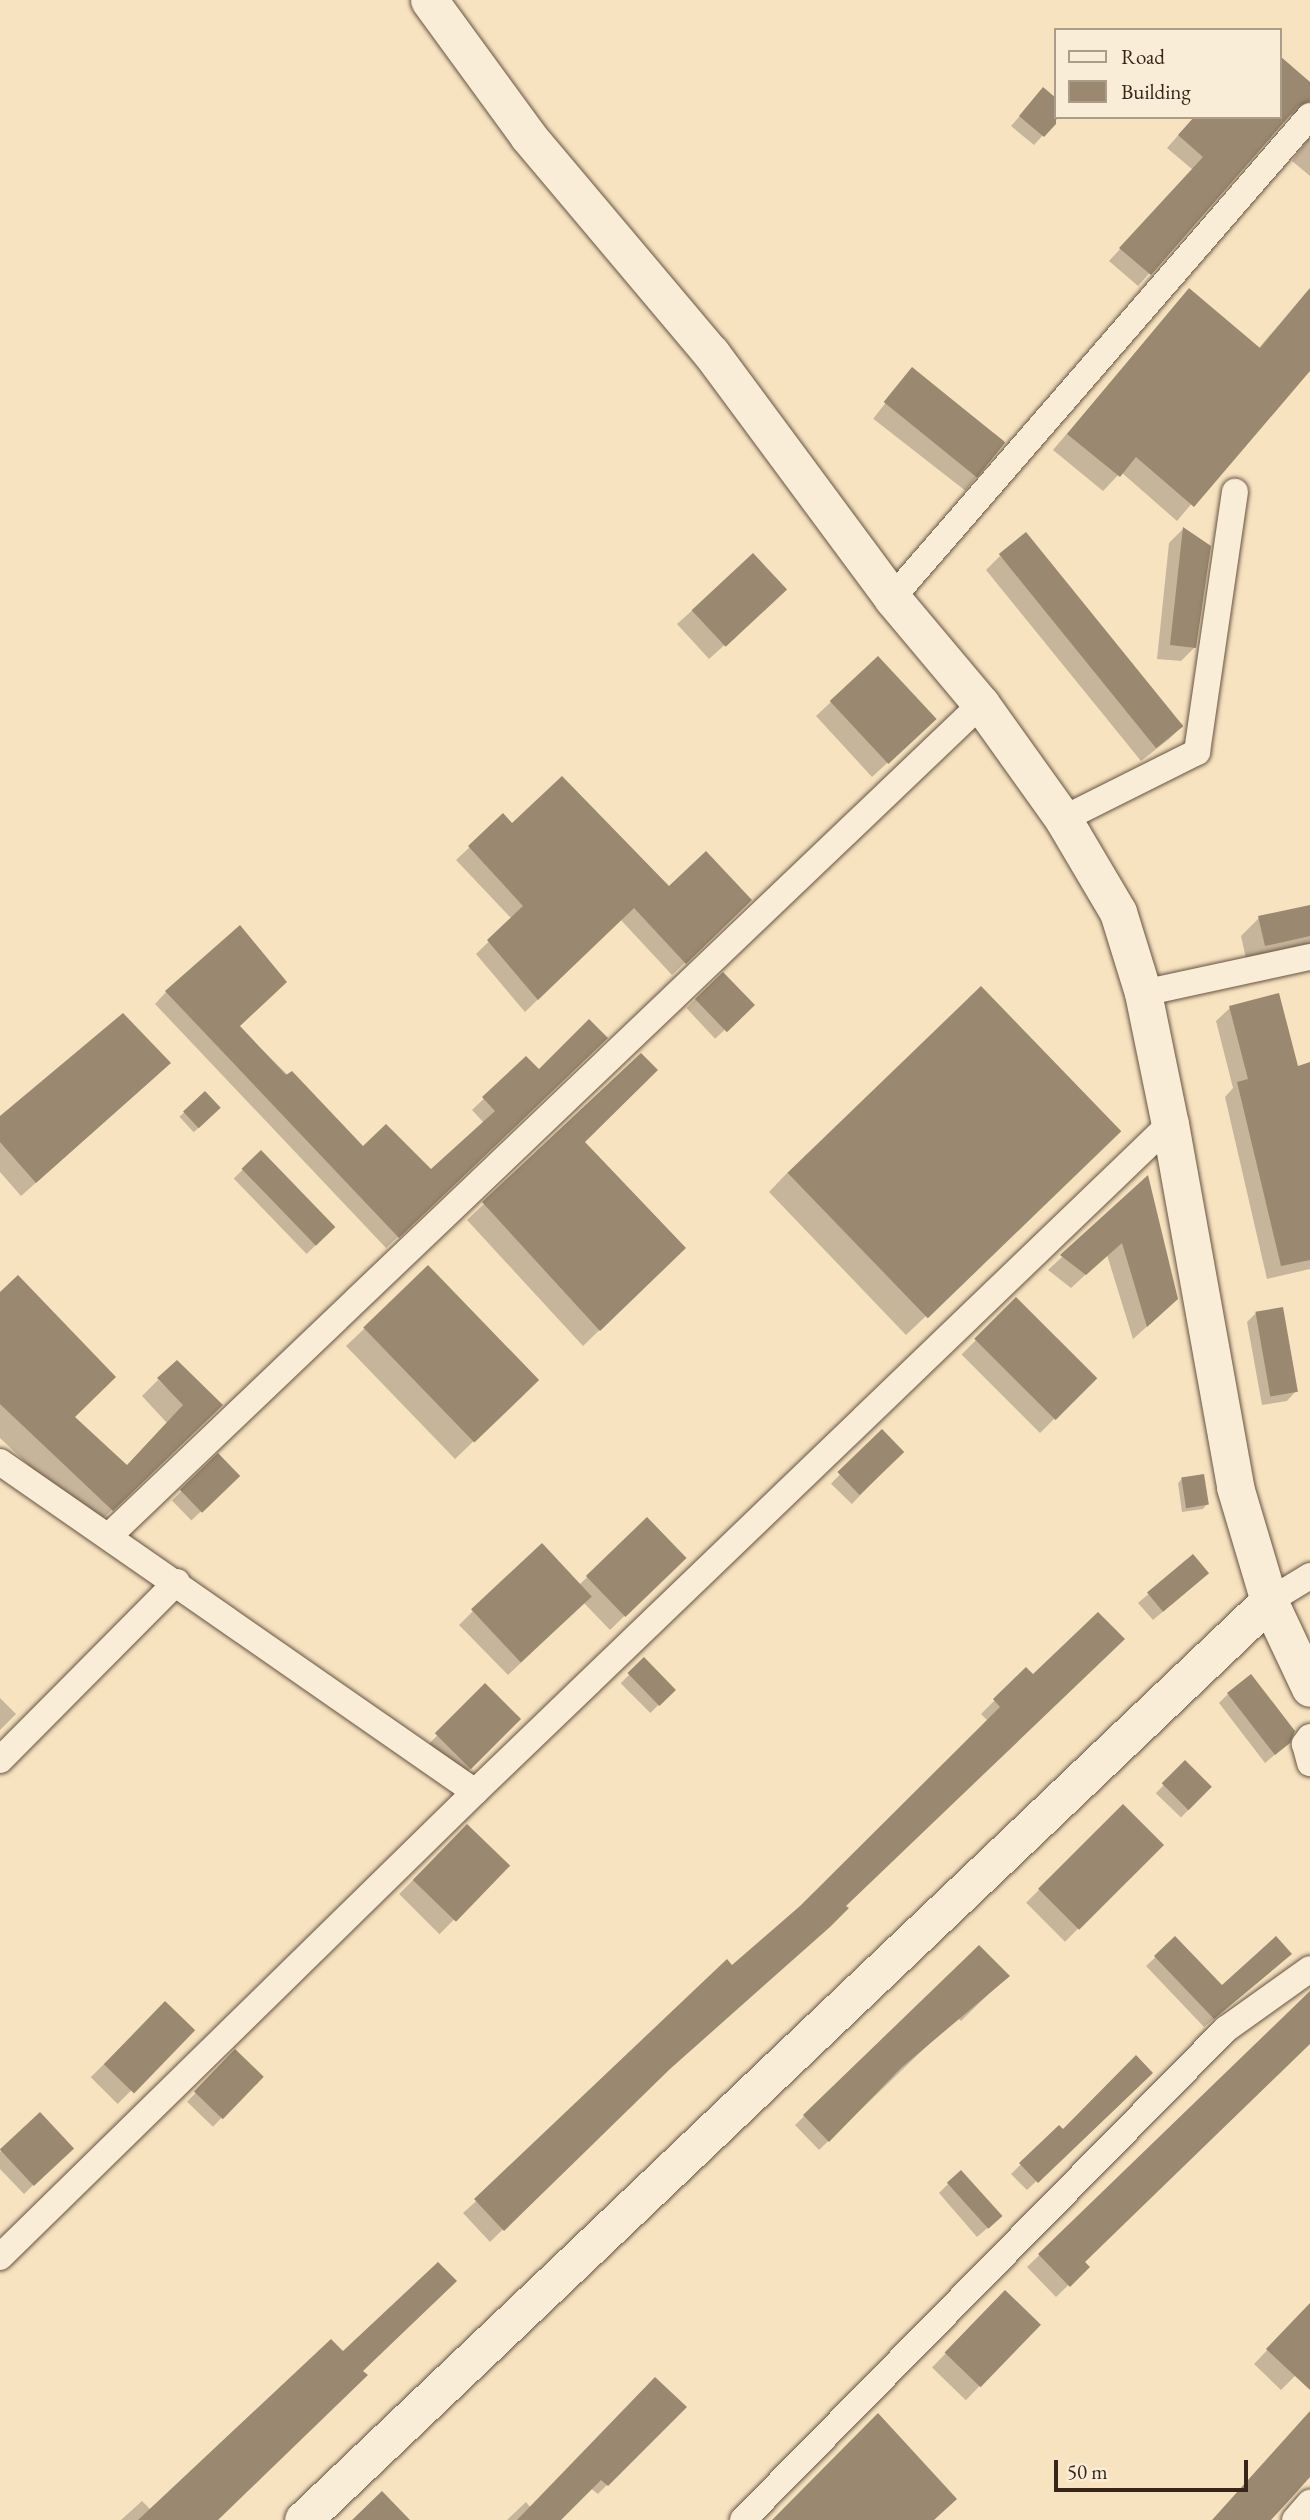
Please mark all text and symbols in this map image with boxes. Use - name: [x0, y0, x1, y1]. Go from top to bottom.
- legend: [1054, 28, 1282, 119]
- text: Road: [1121, 43, 1165, 70]
- text: Building: [1121, 78, 1191, 105]
- scale bar: [1058, 2446, 1252, 2490]
- text: 50 m: [1067, 2458, 1108, 2485]

